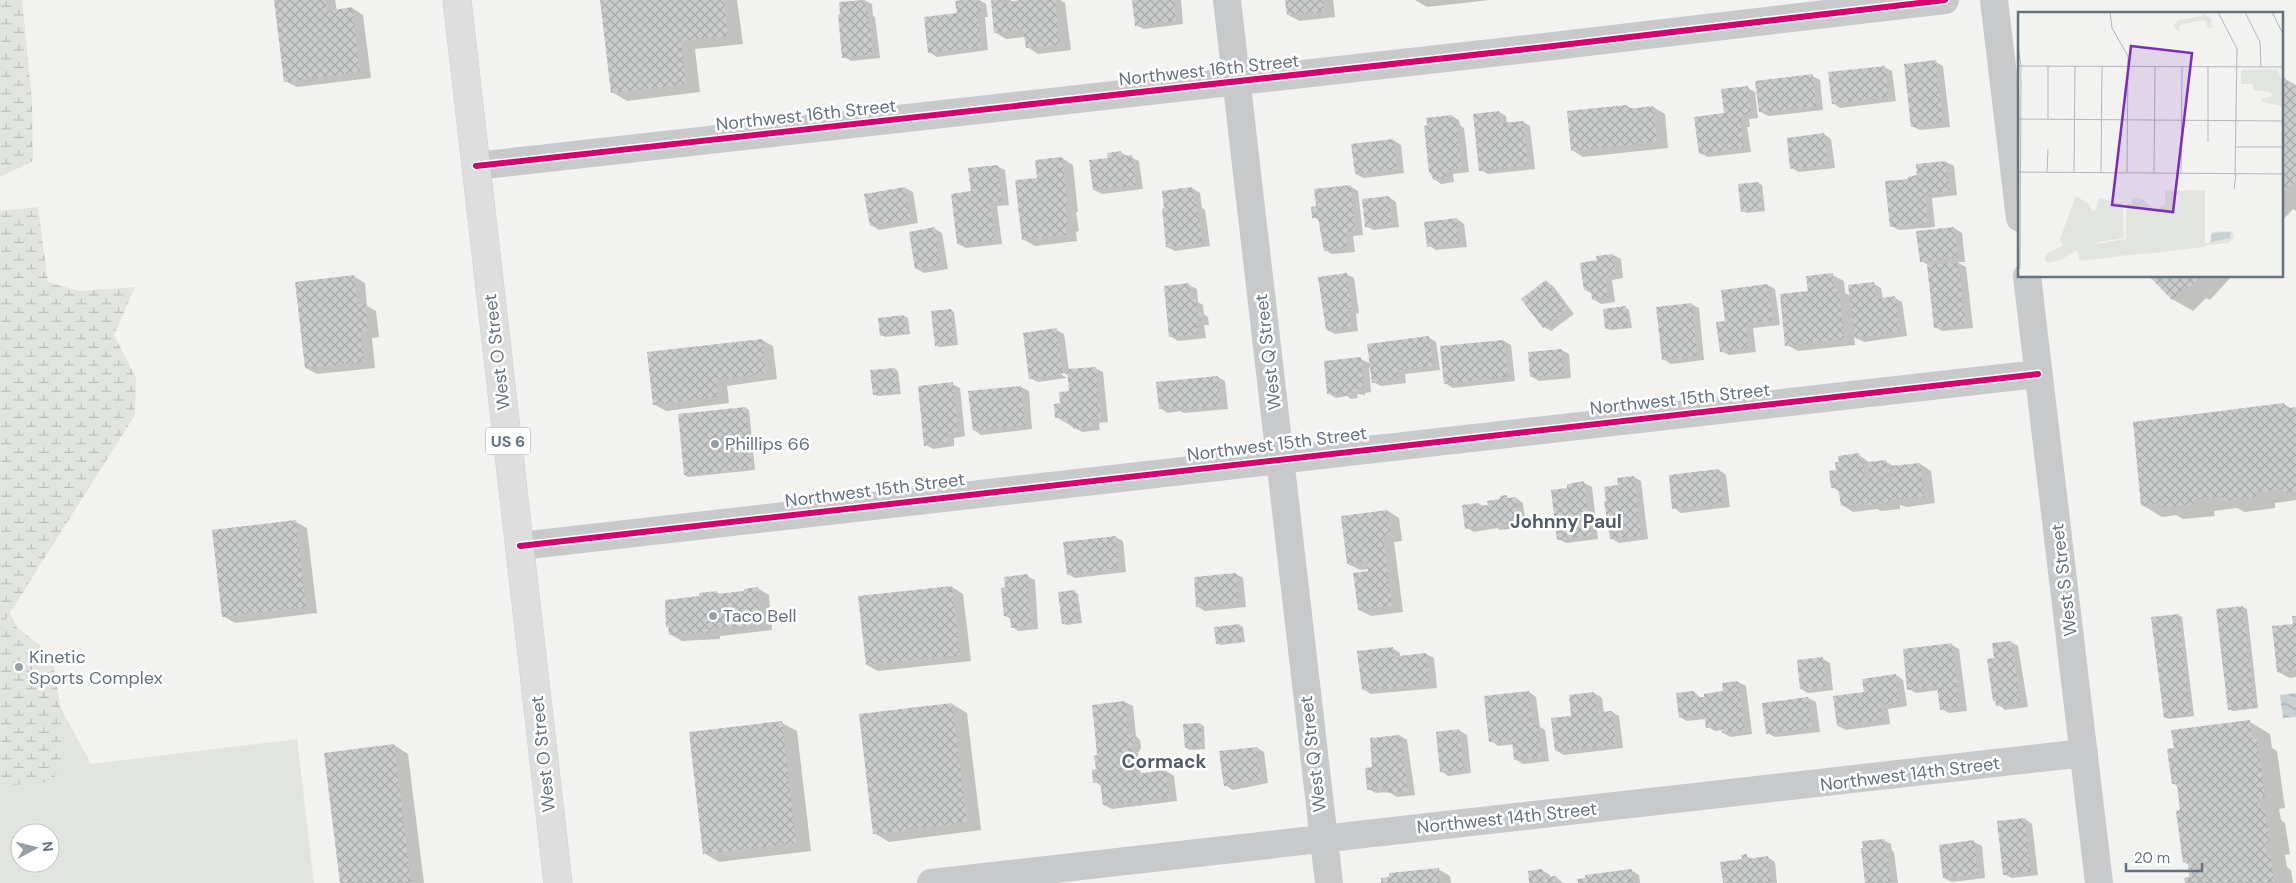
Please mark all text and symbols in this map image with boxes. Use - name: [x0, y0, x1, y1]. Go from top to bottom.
- inset map: [2018, 12, 2284, 278]
- street label: Northwest 16th Street: [1118, 49, 1300, 91]
- street label: Northwest 16th Street: [715, 94, 897, 136]
- street label: West O Street: [478, 292, 516, 412]
- street label: West Q Street: [1249, 292, 1287, 412]
- street label: Northwest 15th Street: [1589, 378, 1771, 420]
- street label: Northwest 15th Street: [1186, 421, 1368, 467]
- road number: US 6: [486, 428, 530, 454]
- place label: Phillips 66: [725, 432, 810, 456]
- marker: Phillips 66: [709, 438, 721, 450]
- street label: Northwest 15th Street: [784, 467, 966, 513]
- district label: Johnny Paul: [1510, 509, 1622, 534]
- street label: West S Street: [2045, 522, 2083, 638]
- place label: Taco Bell: [723, 604, 796, 628]
- marker: Taco Bell: [707, 610, 719, 622]
- place label: Kinetic Sports Complex: [29, 645, 163, 690]
- marker: Kinetic Sports Complex: [13, 661, 25, 673]
- street label: West Q Street: [1294, 694, 1332, 814]
- street label: West O Street: [525, 695, 561, 813]
- district label: Cormack: [1122, 749, 1206, 774]
- street label: Northwest 14th Street: [1819, 751, 2001, 797]
- street label: Northwest 14th Street: [1416, 797, 1598, 839]
- north arrow: [10, 823, 60, 873]
- text: N: [38, 840, 57, 853]
- scale bar: [2126, 840, 2202, 872]
- text: 20 m: [2134, 848, 2170, 868]

